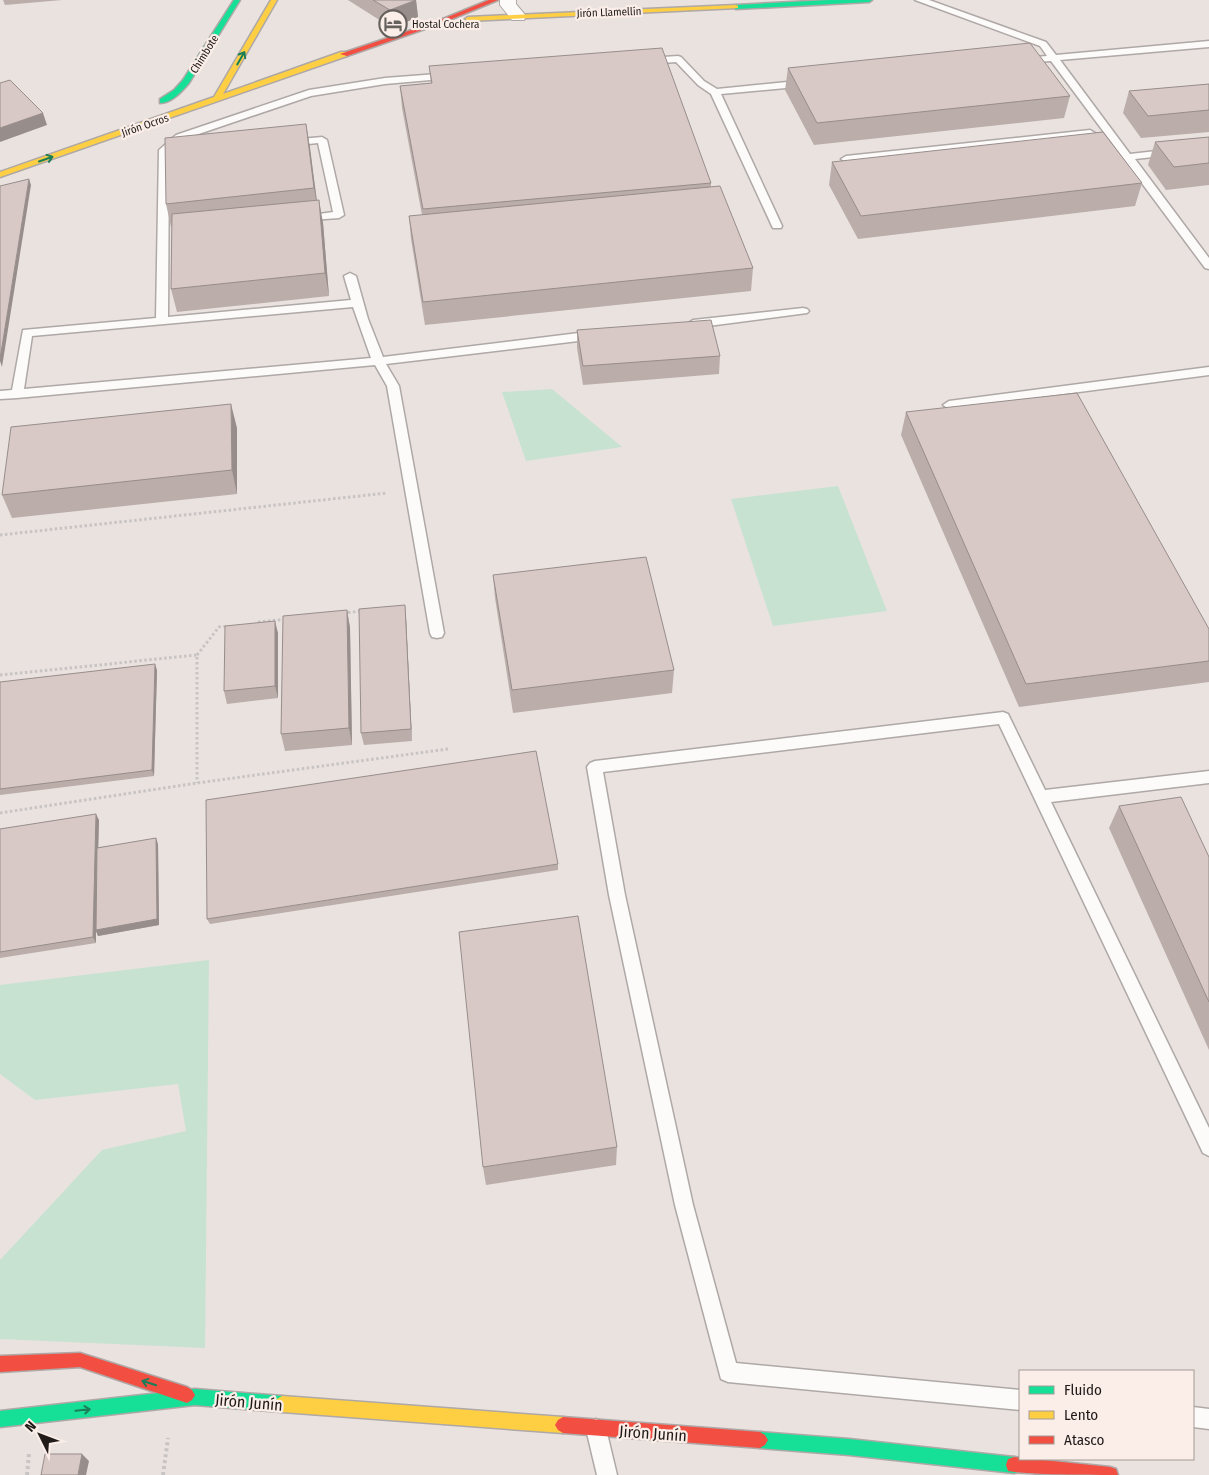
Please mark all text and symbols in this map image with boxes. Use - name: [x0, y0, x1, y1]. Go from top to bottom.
- street label: Jirón Llamellín: [576, 5, 642, 20]
- hotel icon: Hostal Cochera: [378, 9, 408, 39]
- place label: Hostal Cochera: [412, 18, 479, 31]
- street label: Chimbote: [188, 33, 221, 76]
- one-way arrow: [236, 51, 246, 66]
- street label: Jirón Ocros: [120, 111, 171, 140]
- one-way arrow: [38, 154, 53, 163]
- legend: [1019, 1370, 1194, 1460]
- one-way arrow: [141, 1377, 157, 1387]
- text: Fluido: [1064, 1381, 1102, 1399]
- street label: Jirón Junín: [214, 1390, 284, 1415]
- one-way arrow: [75, 1405, 91, 1415]
- text: Lento: [1064, 1406, 1098, 1424]
- north arrow: [15, 1410, 65, 1460]
- text: N: [22, 1418, 40, 1435]
- street label: Jirón Junín: [618, 1422, 687, 1445]
- text: Atasco: [1064, 1431, 1104, 1449]

